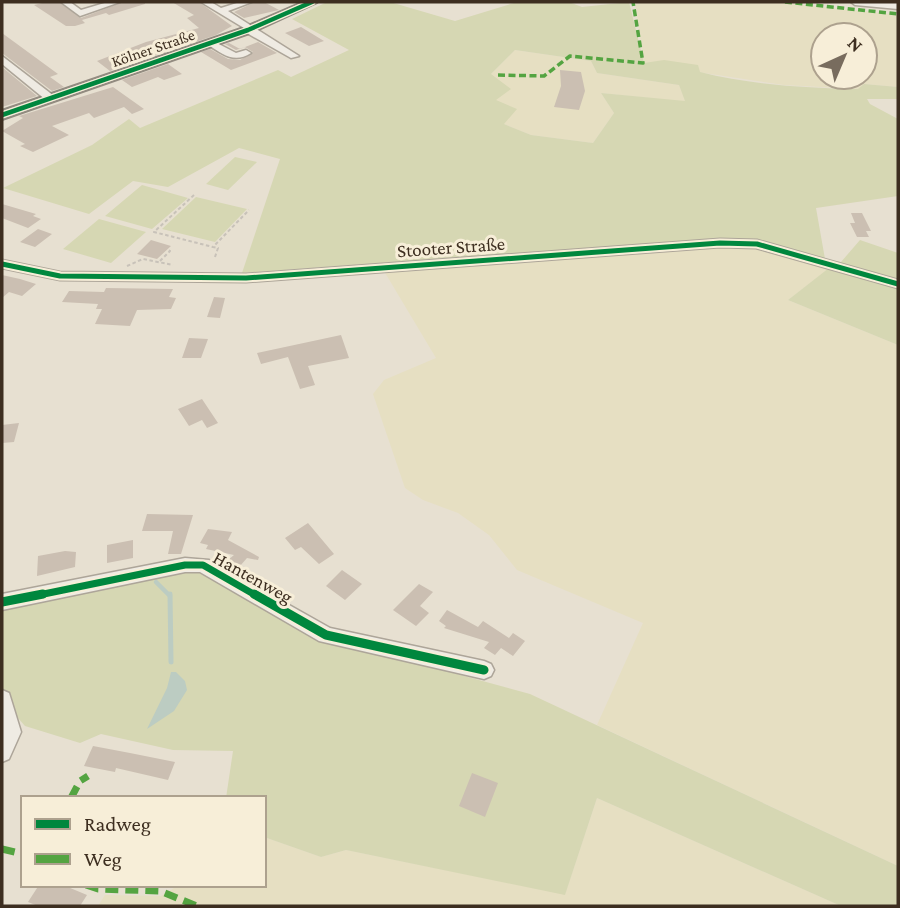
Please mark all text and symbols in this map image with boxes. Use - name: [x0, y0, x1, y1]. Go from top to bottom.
- north arrow: [809, 21, 879, 91]
- street label: Kölner Straße: [109, 26, 197, 70]
- text: N: [844, 32, 867, 56]
- street label: Stooter Straße: [396, 233, 506, 261]
- street label: Hantenweg: [210, 547, 296, 607]
- legend: [21, 796, 266, 887]
- text: Radweg: [84, 812, 151, 836]
- text: Weg: [84, 847, 122, 871]

